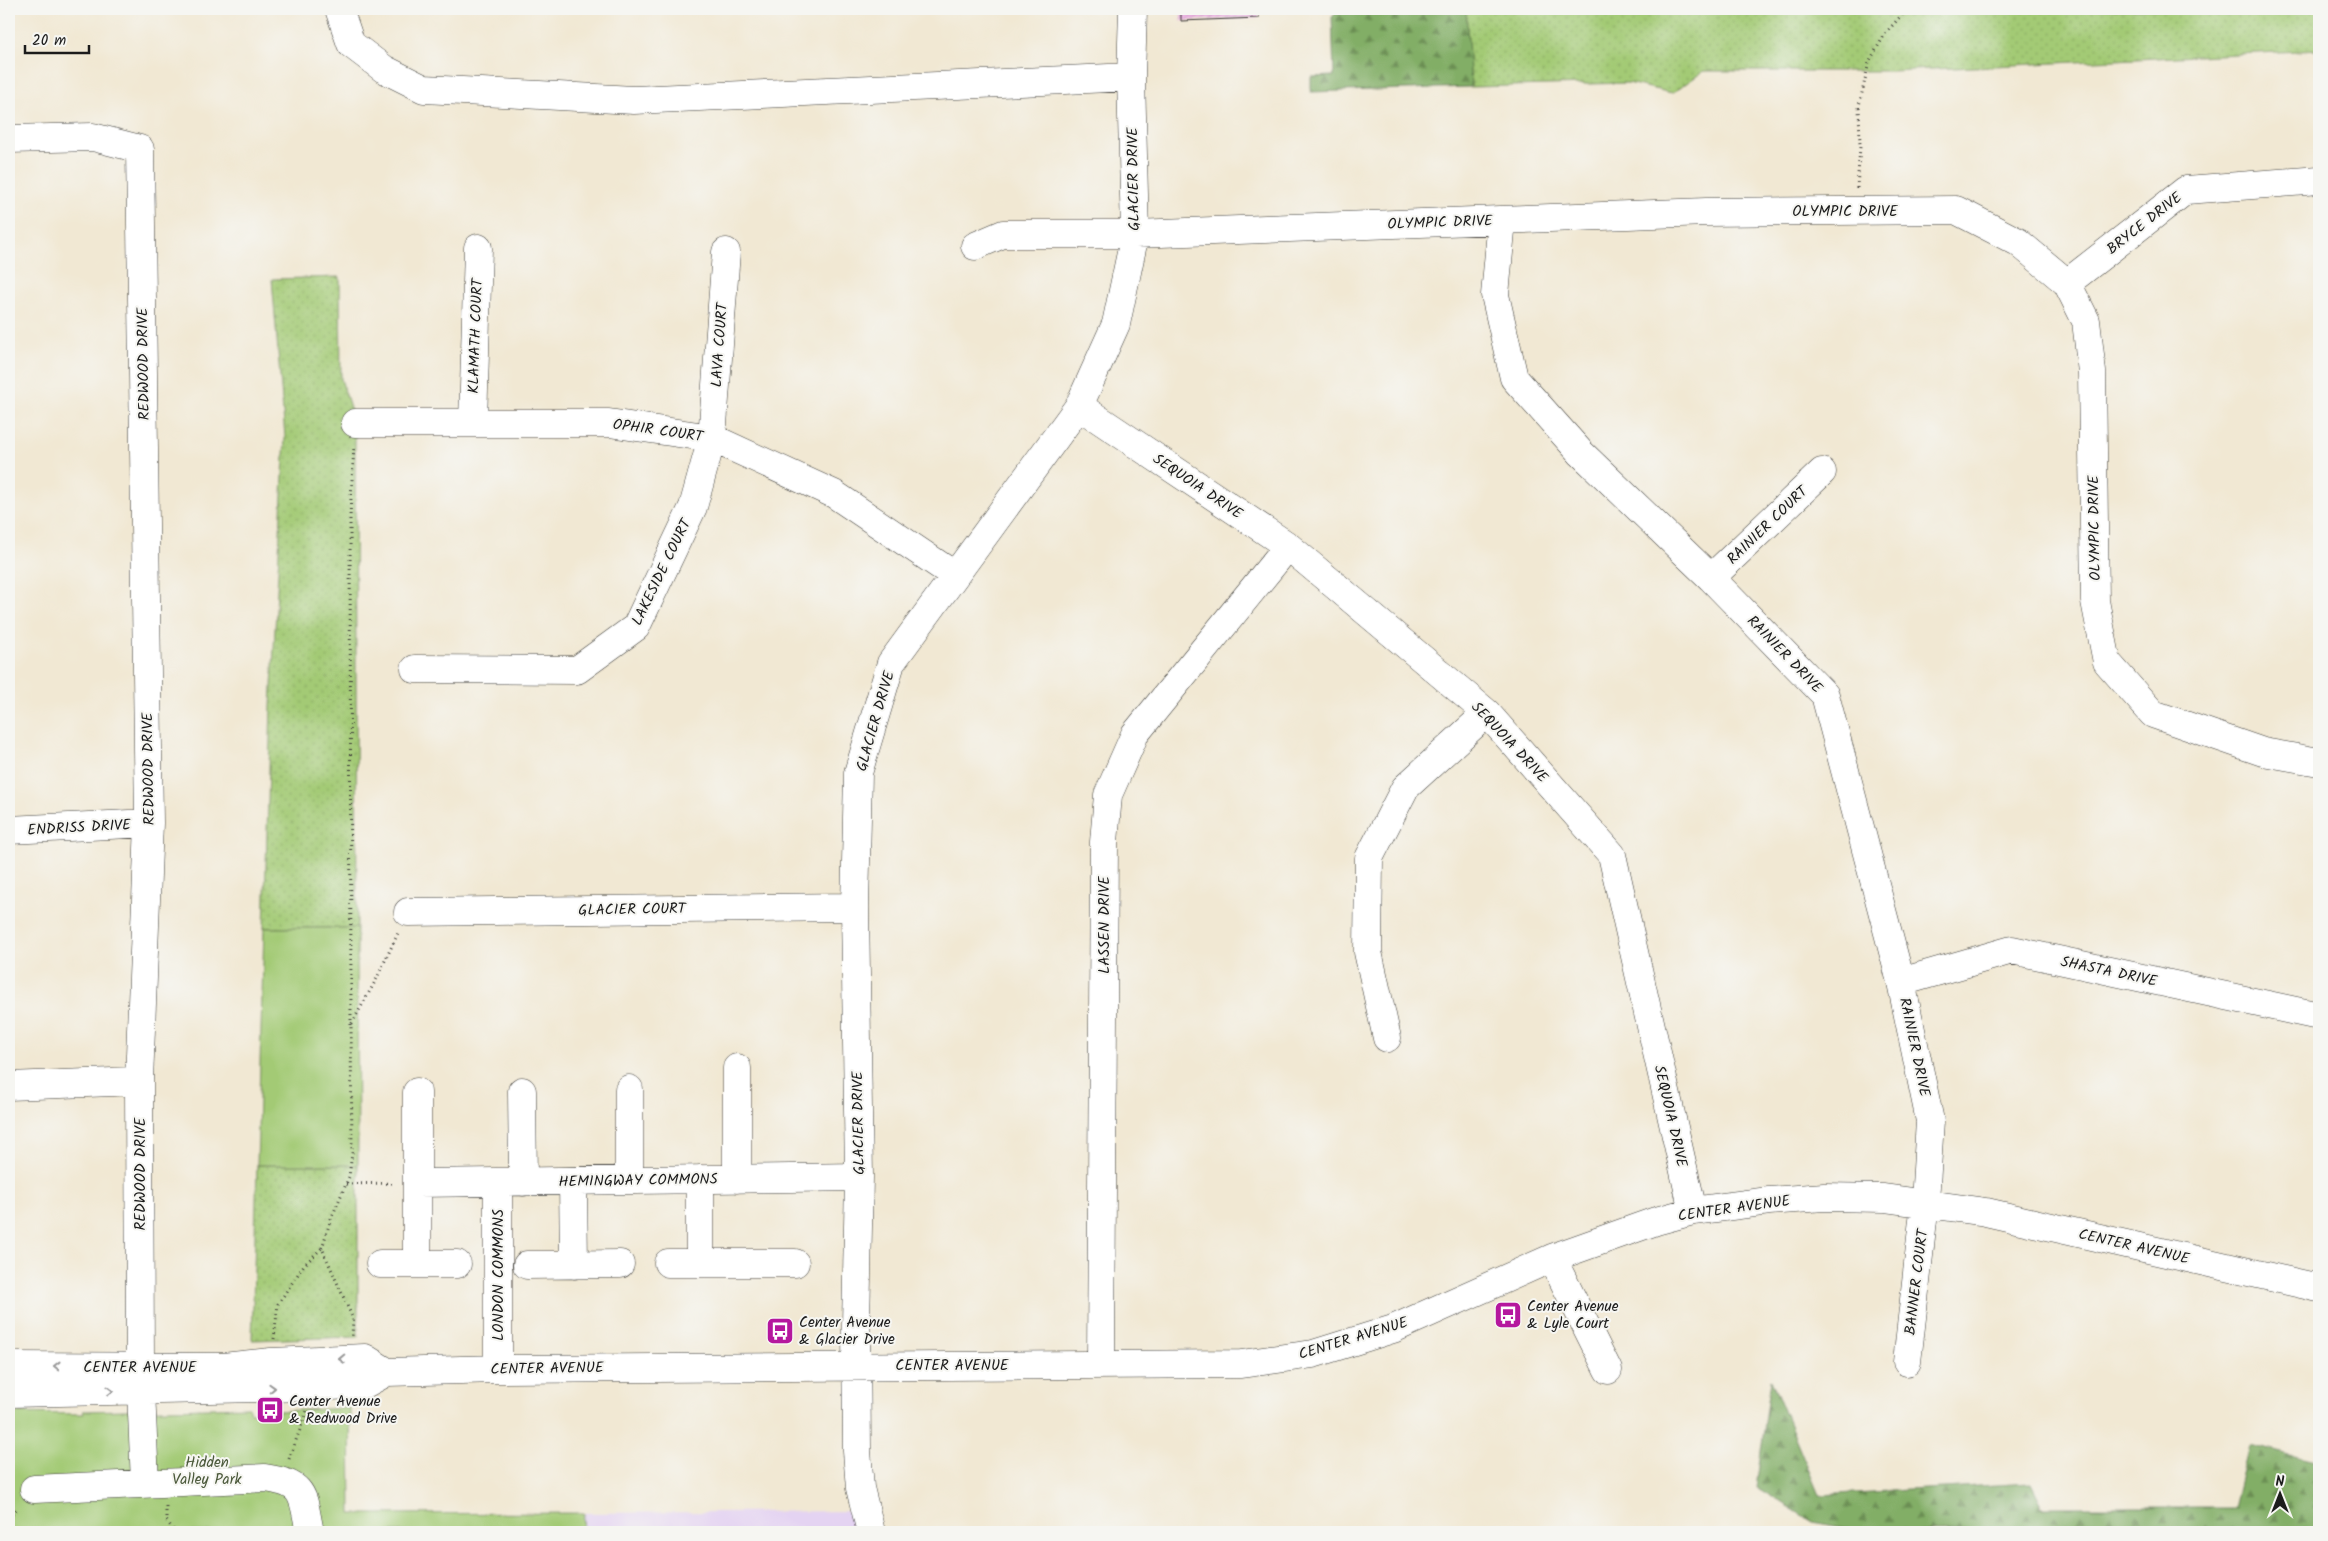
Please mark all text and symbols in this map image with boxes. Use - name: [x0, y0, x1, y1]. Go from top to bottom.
- scale bar: [25, 22, 89, 54]
- text: 20 m: [32, 29, 66, 53]
- street label: GLACIER DRIVE: [1121, 126, 1147, 231]
- street label: BRYCE DRIVE: [2102, 186, 2189, 261]
- street label: OLYMPIC DRIVE: [1792, 200, 1899, 224]
- street label: OLYMPIC DRIVE: [1387, 209, 1494, 237]
- street label: KLAMATH COURT: [462, 276, 490, 394]
- street label: LAVA COURT: [705, 300, 735, 388]
- street label: REDWOOD DRIVE: [131, 306, 157, 421]
- street label: OPHIR COURT: [611, 413, 706, 449]
- street label: SEQUOIA DRIVE: [1148, 448, 1248, 527]
- street label: OLYMPIC DRIVE: [2082, 474, 2108, 581]
- street label: RAINIER COURT: [1722, 479, 1815, 571]
- street label: LAKESIDE COURT: [626, 513, 699, 630]
- street label: RAINIER DRIVE: [1741, 610, 1829, 700]
- street label: GLACIER DRIVE: [850, 667, 902, 774]
- street label: SEQUOIA DRIVE: [1465, 696, 1554, 790]
- street label: REDWOOD DRIVE: [136, 711, 162, 826]
- street label: ENDRISS DRIVE: [27, 813, 133, 843]
- street label: LASSEN DRIVE: [1093, 875, 1117, 974]
- street label: GLACIER COURT: [578, 897, 688, 923]
- street label: SHASTA DRIVE: [2058, 950, 2160, 994]
- street label: RAINIER DRIVE: [1892, 995, 1936, 1100]
- street label: SEQUOIA DRIVE: [1647, 1063, 1694, 1171]
- street label: GLACIER DRIVE: [846, 1070, 872, 1175]
- street label: REDWOOD DRIVE: [129, 1116, 153, 1230]
- street label: HEMINGWAY COMMONS: [558, 1168, 718, 1194]
- street label: CENTER AVENUE: [1676, 1189, 1793, 1229]
- street label: LONDON COMMONS: [487, 1209, 511, 1341]
- street label: CENTER AVENUE: [2076, 1223, 2193, 1272]
- street label: BANNER COURT: [1899, 1226, 1936, 1336]
- place label: Center Avenue & Lyle Court: [1527, 1295, 1619, 1336]
- bus stop icon: Center Avenue & Lyle Court: [1493, 1300, 1523, 1330]
- place label: Center Avenue & Glacier Drive: [799, 1311, 895, 1352]
- street label: CENTER AVENUE: [1296, 1311, 1412, 1367]
- bus stop icon: Center Avenue & Glacier Drive: [765, 1316, 795, 1346]
- one-way arrow: [338, 1354, 346, 1364]
- street label: CENTER AVENUE: [895, 1354, 1010, 1378]
- street label: CENTER AVENUE: [83, 1356, 198, 1380]
- street label: CENTER AVENUE: [490, 1356, 605, 1382]
- one-way arrow: [53, 1361, 61, 1371]
- one-way arrow: [269, 1383, 277, 1393]
- one-way arrow: [106, 1386, 114, 1396]
- place label: Center Avenue & Redwood Drive: [289, 1390, 397, 1431]
- bus stop icon: Center Avenue & Redwood Drive: [255, 1395, 285, 1425]
- park label: Hidden Valley Park: [172, 1451, 243, 1492]
- north arrow: [2256, 1468, 2306, 1518]
- text: N: [2276, 1471, 2285, 1493]

